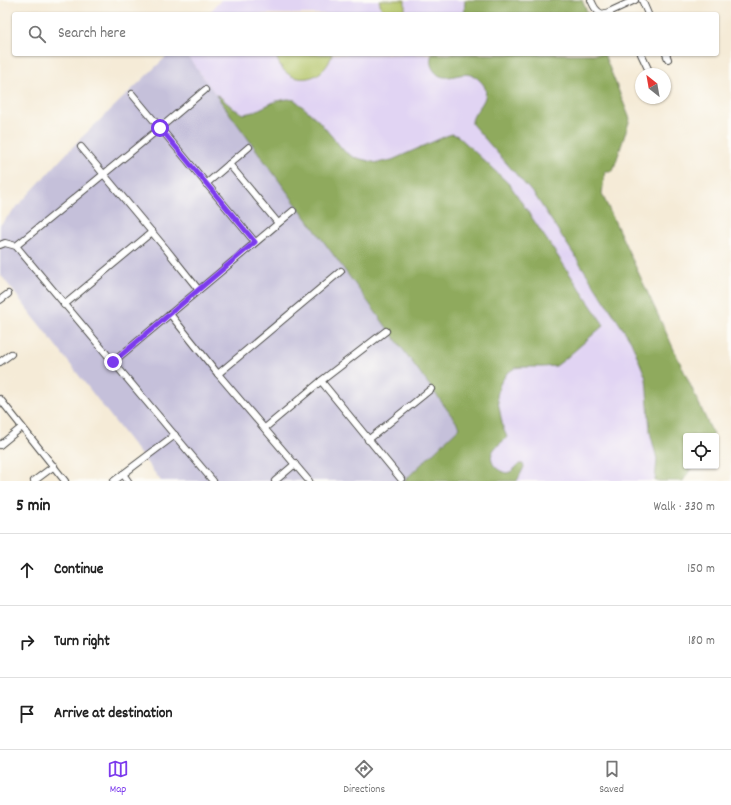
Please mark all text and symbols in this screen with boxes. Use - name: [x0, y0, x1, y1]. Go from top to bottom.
- search box: [12, 12, 719, 56]
- icon: search: [26, 23, 48, 45]
- text: Search here: [58, 23, 126, 45]
- north arrow: [635, 68, 671, 104]
- route start: [151, 119, 169, 137]
- route end: [104, 353, 122, 371]
- map controls: [683, 433, 719, 469]
- button: locate: [683, 433, 719, 469]
- text: 5 min: [16, 495, 50, 519]
- text: Walk · 330 m: [654, 498, 715, 517]
- icon: ahead: [16, 559, 38, 581]
- text: Continue: [54, 559, 103, 581]
- text: 150 m: [687, 560, 715, 579]
- icon: right: [16, 631, 38, 653]
- text: Turn right: [54, 631, 110, 653]
- text: 180 m: [688, 632, 715, 651]
- icon: arrive: [16, 703, 38, 725]
- text: Arrive at destination: [54, 703, 172, 725]
- tab: Map: [107, 758, 129, 798]
- tab: Directions: [343, 758, 385, 798]
- tab: Saved: [599, 758, 624, 798]

